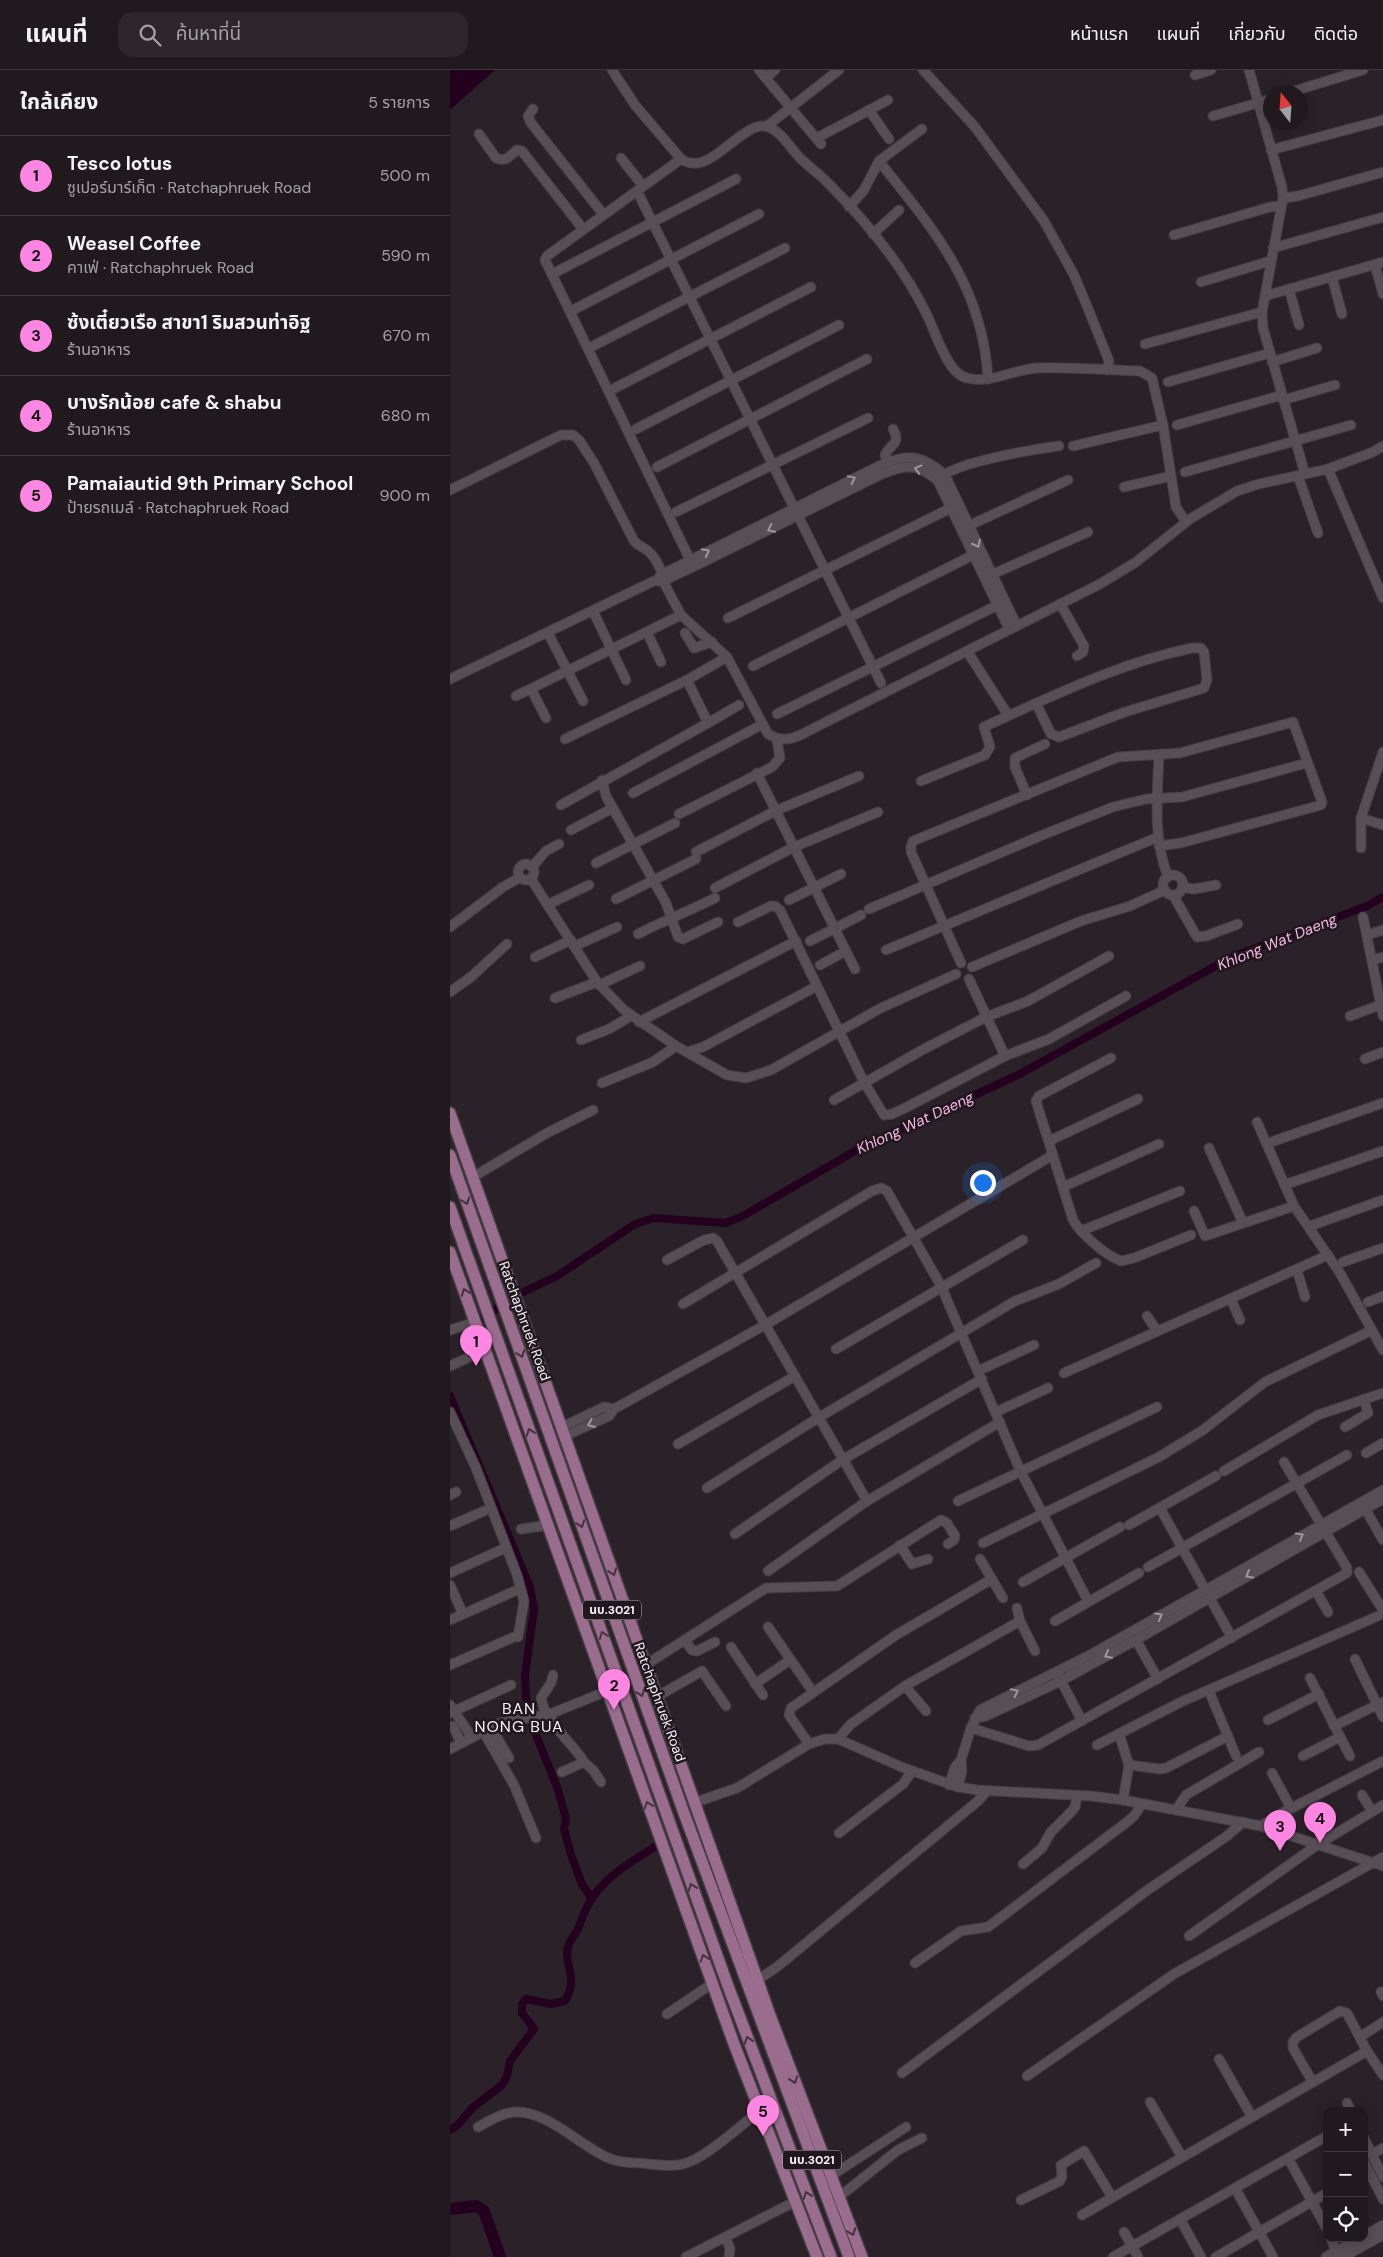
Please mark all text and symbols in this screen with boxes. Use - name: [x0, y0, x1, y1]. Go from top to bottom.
- search box: [118, 12, 468, 57]
- text: แผนที่: [25, 18, 88, 49]
- icon: search: [136, 21, 164, 49]
- text: ค้นหาที่นี่: [176, 21, 241, 46]
- text: หน้าแรก: [1070, 22, 1128, 46]
- text: แผนที่: [1156, 22, 1200, 46]
- text: เกี่ยวกับ: [1228, 22, 1286, 46]
- text: ติดต่อ: [1314, 22, 1358, 46]
- north arrow: [1263, 85, 1308, 130]
- text: ใกล้เคียง: [20, 88, 98, 116]
- text: 5 รายการ: [368, 92, 430, 113]
- text: Tesco lotus: [67, 151, 172, 176]
- text: 1: [33, 165, 39, 186]
- text: 500 m: [380, 165, 430, 186]
- text: ซูเปอร์มาร์เก็ต · Ratchaphruek Road: [67, 177, 311, 198]
- text: Weasel Coffee: [67, 231, 201, 256]
- text: 2: [31, 245, 41, 266]
- text: 590 m: [381, 245, 430, 266]
- text: คาเฟ่ · Ratchaphruek Road: [67, 257, 254, 278]
- text: ซ้งเตี๋ยวเรือ สาขา1 ริมสวนท่าอิฐ: [67, 310, 310, 335]
- text: 3: [31, 325, 41, 346]
- text: 670 m: [383, 325, 430, 346]
- text: ร้านอาหาร: [67, 339, 131, 360]
- text: บางรักน้อย cafe & shabu: [67, 390, 281, 415]
- text: 4: [31, 405, 41, 426]
- text: 680 m: [381, 405, 430, 426]
- text: ร้านอาหาร: [67, 419, 131, 440]
- one-way arrow: [914, 464, 922, 475]
- text: Pamaiautid 9th Primary School: [67, 471, 353, 496]
- one-way arrow: [847, 475, 856, 485]
- text: 5: [31, 485, 41, 506]
- text: 900 m: [380, 485, 430, 506]
- text: ป้ายรถเมล์ · Ratchaphruek Road: [67, 497, 289, 518]
- one-way arrow: [767, 523, 776, 533]
- one-way arrow: [971, 539, 981, 548]
- one-way arrow: [701, 548, 710, 558]
- water label: Khlong Wat Daeng: [1214, 909, 1340, 975]
- water label: Khlong Wat Daeng: [853, 1087, 978, 1159]
- your location: [970, 1170, 996, 1196]
- one-way arrow: [460, 1196, 470, 1205]
- street label: Ratchaphruek Road: [495, 1259, 555, 1383]
- one-way arrow: [461, 1289, 471, 1297]
- pin: 1: [460, 1325, 492, 1366]
- one-way arrow: [515, 1349, 525, 1358]
- one-way arrow: [587, 1418, 596, 1428]
- one-way arrow: [526, 1429, 536, 1437]
- one-way arrow: [575, 1519, 585, 1528]
- one-way arrow: [1295, 1533, 1304, 1543]
- one-way arrow: [607, 1567, 617, 1575]
- one-way arrow: [1246, 1569, 1255, 1579]
- road number: นบ.3021: [583, 1600, 641, 1620]
- one-way arrow: [1153, 1612, 1162, 1622]
- one-way arrow: [599, 1631, 609, 1639]
- street label: Ratchaphruek Road: [630, 1640, 690, 1764]
- one-way arrow: [1104, 1649, 1113, 1659]
- pin: 2: [598, 1669, 630, 1710]
- one-way arrow: [1010, 1688, 1019, 1698]
- one-way arrow: [635, 1689, 645, 1697]
- district label: BAN NONG BUA: [474, 1698, 564, 1737]
- one-way arrow: [644, 1802, 654, 1810]
- pin: 4: [1304, 1802, 1336, 1843]
- pin: 3: [1264, 1810, 1296, 1851]
- one-way arrow: [688, 1883, 698, 1891]
- one-way arrow: [700, 1954, 710, 1963]
- one-way arrow: [744, 2036, 754, 2044]
- one-way arrow: [788, 2075, 798, 2084]
- pin: 5: [747, 2095, 779, 2136]
- map controls: [1323, 2107, 1368, 2242]
- button: +: [1323, 2107, 1368, 2152]
- road number: นบ.3021: [783, 2150, 841, 2170]
- button: −: [1323, 2152, 1368, 2197]
- one-way arrow: [803, 2192, 813, 2200]
- button: locate: [1323, 2197, 1368, 2242]
- one-way arrow: [846, 2227, 856, 2236]

